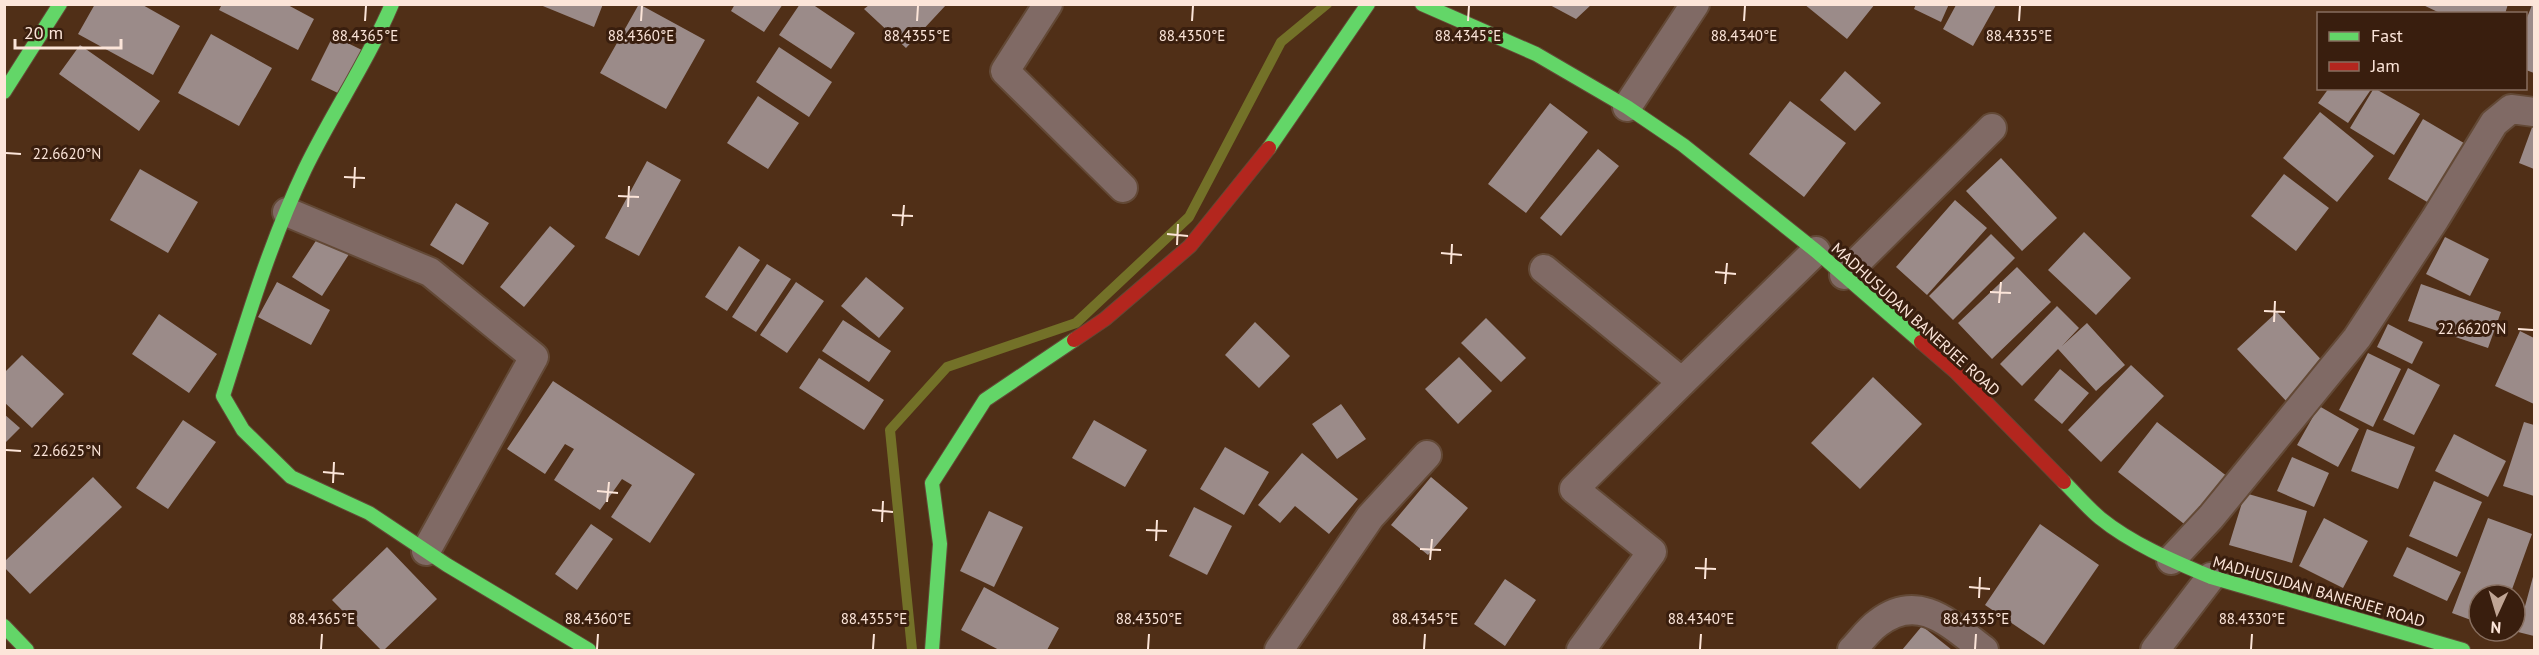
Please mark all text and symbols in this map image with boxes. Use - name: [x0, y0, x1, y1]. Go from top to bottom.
- scale bar: [15, 12, 122, 50]
- legend: [2317, 12, 2527, 90]
- text: 20 m: [24, 21, 63, 44]
- text: Fast: [2371, 24, 2403, 47]
- text: 88.4365°E: [332, 26, 398, 45]
- text: 88.4360°E: [608, 26, 674, 45]
- text: 88.4355°E: [884, 26, 950, 45]
- text: 88.4350°E: [1159, 26, 1225, 45]
- text: 88.4345°E: [1435, 26, 1501, 45]
- text: 88.4340°E: [1711, 26, 1777, 45]
- text: 88.4335°E: [1986, 26, 2052, 45]
- text: Jam: [2370, 54, 2400, 77]
- text: 22.6620°N: [33, 144, 101, 163]
- street label: MADHUSUDAN BANERJEE ROAD: [1828, 238, 2004, 400]
- text: 22.6620°N: [2438, 319, 2506, 338]
- text: 22.6625°N: [33, 441, 101, 460]
- street label: MADHUSUDAN BANERJEE ROAD: [2211, 551, 2427, 631]
- north arrow: [2467, 583, 2527, 643]
- text: 88.4365°E: [289, 609, 355, 628]
- text: 88.4360°E: [565, 609, 631, 628]
- text: 88.4355°E: [841, 609, 907, 628]
- text: 88.4350°E: [1116, 609, 1182, 628]
- text: 88.4345°E: [1392, 609, 1458, 628]
- text: 88.4340°E: [1668, 609, 1734, 628]
- text: 88.4335°E: [1943, 609, 2009, 628]
- text: 88.4330°E: [2219, 609, 2285, 628]
- text: N: [2490, 618, 2502, 638]

